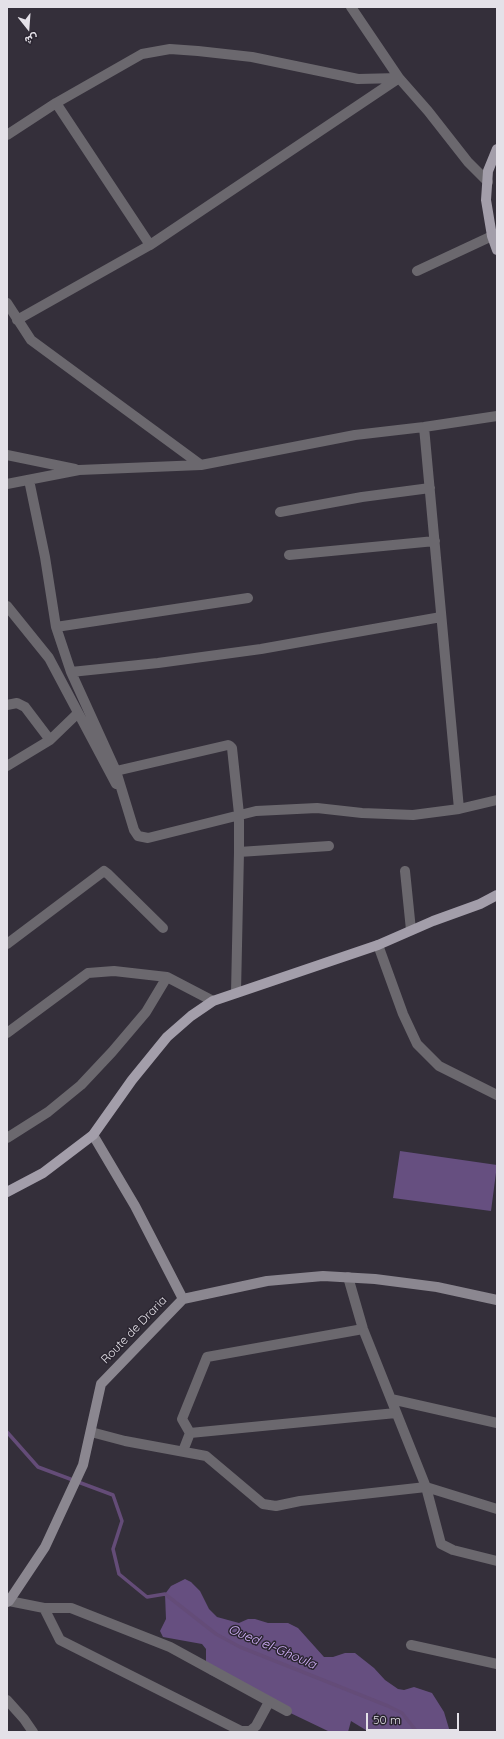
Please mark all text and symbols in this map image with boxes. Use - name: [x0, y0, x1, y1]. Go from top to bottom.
- north arrow: [8, 8, 48, 48]
- text: ش: [23, 31, 40, 48]
- street label: Route de Draria: [98, 1293, 170, 1367]
- water label: Oued el-Ghoula: [226, 1621, 318, 1673]
- scale bar: [368, 1705, 461, 1731]
- text: 50 m: [373, 1712, 401, 1727]

